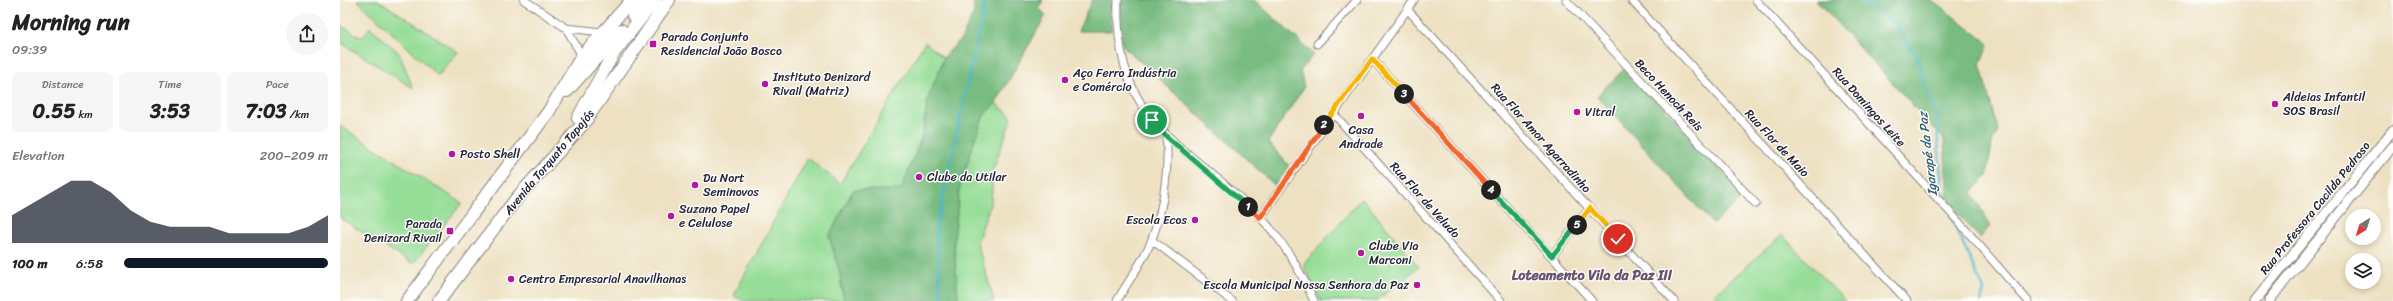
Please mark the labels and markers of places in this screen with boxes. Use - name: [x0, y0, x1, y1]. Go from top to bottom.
- place label: Parada Conjunto Residencial João Bosco: [661, 26, 782, 62]
- marker: Parada Conjunto Residencial João Bosco: [648, 39, 658, 49]
- place label: Aço Ferro Indústria e Comércio: [1072, 62, 1177, 98]
- place label: Instituto Denizard Rivail (Matriz): [772, 66, 871, 102]
- marker: Aço Ferro Indústria e Comércio: [1060, 75, 1070, 85]
- marker: Instituto Denizard Rivail (Matriz): [760, 79, 770, 89]
- pin: 3: [1394, 84, 1414, 104]
- place label: Aldeias Infantil SOS Brasil: [2282, 86, 2366, 122]
- marker: Aldeias Infantil SOS Brasil: [2270, 99, 2280, 109]
- place label: Vitral: [1585, 101, 1616, 123]
- pin: [1135, 103, 1169, 137]
- marker: Vitral: [1572, 107, 1582, 117]
- marker: Casa Andrade: [1356, 111, 1366, 121]
- pin: 2: [1314, 115, 1334, 135]
- place label: Casa Andrade: [1338, 119, 1383, 155]
- place label: Posto Shell: [460, 143, 520, 165]
- marker: Posto Shell: [447, 149, 457, 159]
- place label: Clube da Utilar: [927, 166, 1007, 188]
- place label: Du Nort Seminovos: [703, 167, 759, 203]
- marker: Clube da Utilar: [914, 172, 924, 182]
- marker: Du Nort Seminovos: [690, 180, 700, 190]
- pin: 4: [1481, 180, 1501, 200]
- pin: 1: [1238, 197, 1258, 217]
- place label: Suzano Papel e Celulose: [679, 198, 750, 234]
- place label: Escola Ecos: [1126, 209, 1187, 231]
- marker: Suzano Papel e Celulose: [666, 211, 676, 221]
- place label: Parada Denizard Rivail: [364, 213, 443, 249]
- marker: Escola Ecos: [1190, 215, 1200, 225]
- pin: 5: [1567, 215, 1587, 235]
- pin: [1601, 222, 1635, 256]
- marker: Parada Denizard Rivail: [445, 226, 455, 236]
- place label: Clube Via Marconi: [1369, 235, 1419, 271]
- marker: Clube Via Marconi: [1356, 248, 1366, 258]
- place label: Centro Empresarial Anavilhanas: [519, 268, 686, 290]
- marker: Centro Empresarial Anavilhanas: [506, 274, 516, 284]
- place label: Escola Municipal Nossa Senhora da Paz: [1203, 274, 1409, 296]
- marker: Escola Municipal Nossa Senhora da Paz: [1412, 280, 1422, 290]

